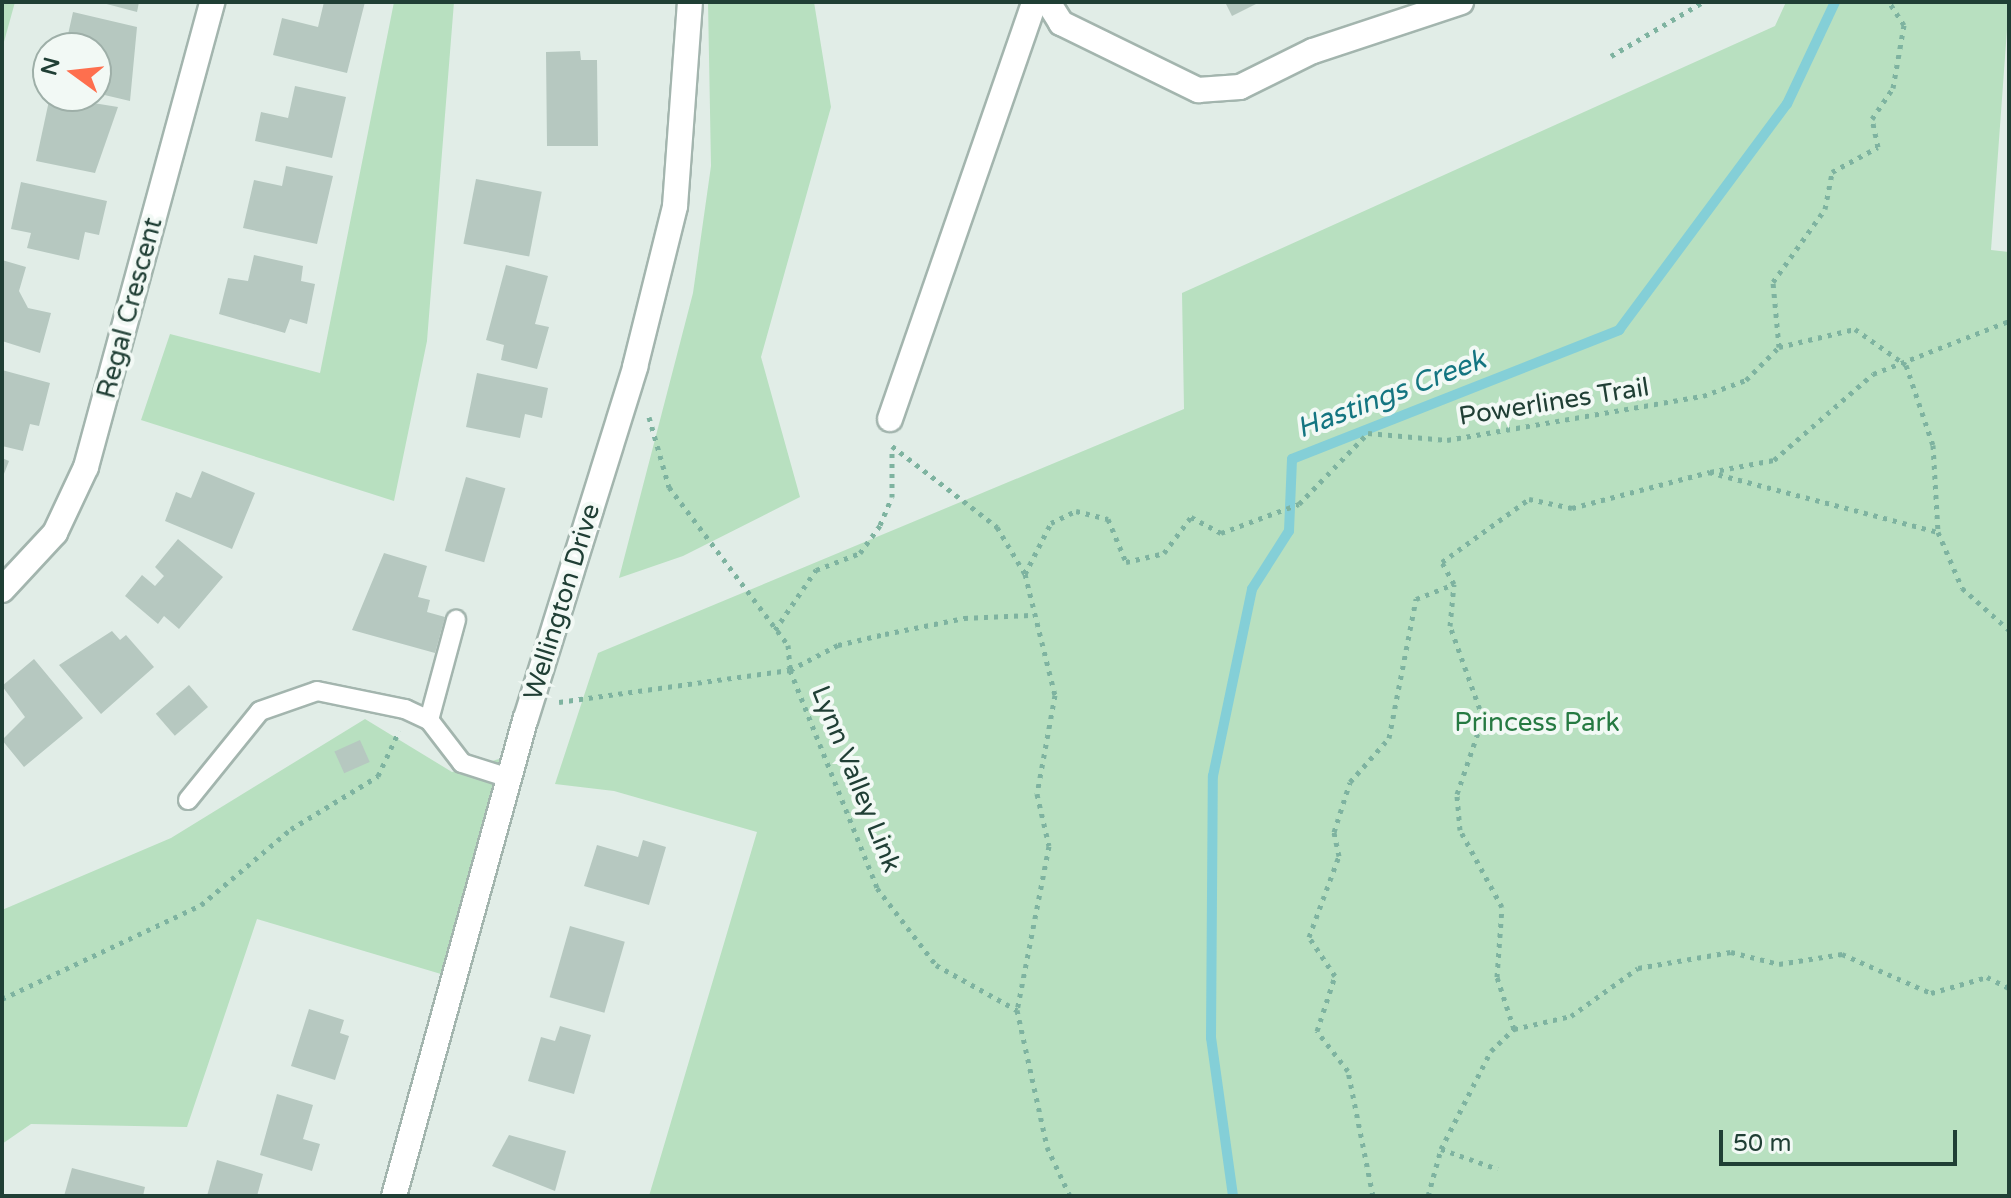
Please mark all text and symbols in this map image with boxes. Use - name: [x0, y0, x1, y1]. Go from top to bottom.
- north arrow: [32, 32, 112, 112]
- text: N: [36, 54, 66, 78]
- street label: Regal Crescent: [91, 214, 169, 402]
- water label: Hastings Creek: [1292, 343, 1490, 445]
- street label: Powerlines Trail: [1457, 372, 1651, 432]
- street label: Wellington Drive: [517, 500, 607, 704]
- street label: Lynn Valley Link: [804, 681, 908, 877]
- park label: Princess Park: [1454, 707, 1620, 739]
- scale bar: [1723, 1114, 1961, 1164]
- text: 50 m: [1733, 1129, 1791, 1158]

